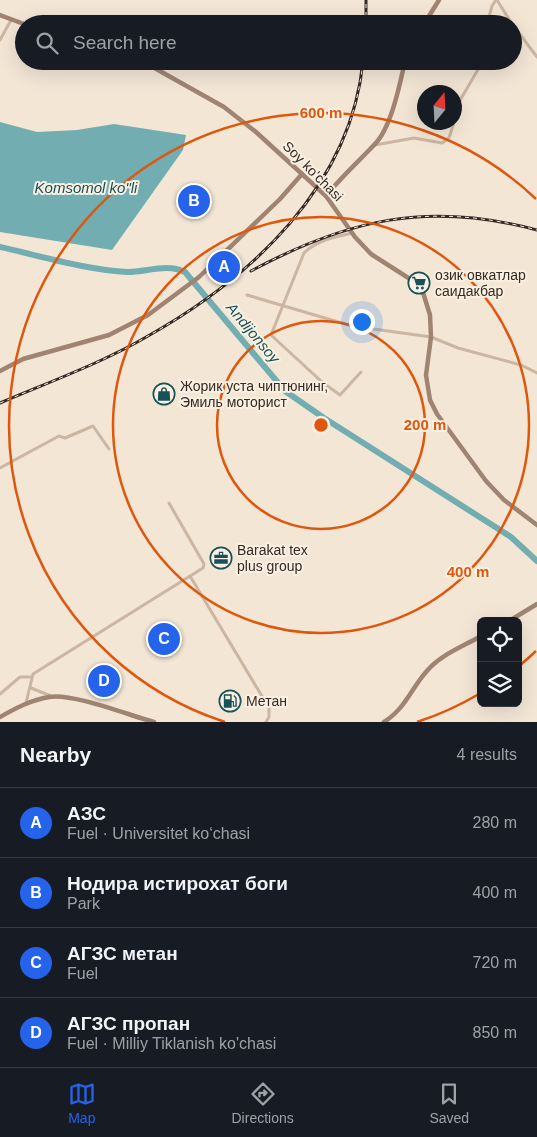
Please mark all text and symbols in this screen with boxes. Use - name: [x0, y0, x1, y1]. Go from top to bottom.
- search box: [15, 15, 522, 70]
- icon: search: [33, 29, 61, 57]
- text: Search here: [73, 32, 177, 53]
- north arrow: [417, 85, 462, 130]
- text: 600 m: [300, 104, 342, 121]
- street label: Soy ko'chasi: [280, 138, 346, 204]
- water label: Komsomol ko"li: [35, 179, 138, 196]
- pin: B: [178, 182, 210, 220]
- pin: A: [208, 248, 240, 286]
- place label: озик овкатлар саидакбар: [435, 267, 526, 299]
- supermarket icon: озик овкатлар саидакбар: [407, 271, 431, 295]
- water label: Andijonsoy: [223, 298, 284, 367]
- your location: [349, 309, 375, 335]
- place label: Жорик уста чиптюнинг, Эмиль моторист: [180, 378, 328, 410]
- shop icon: Жорик уста чиптюнинг, Эмиль моторист: [152, 382, 176, 406]
- centre of rings: [312, 416, 330, 434]
- text: 200 m: [404, 416, 446, 433]
- place label: Barakat tex plus group: [237, 542, 308, 574]
- office icon: Barakat tex plus group: [209, 546, 233, 570]
- text: 400 m: [447, 563, 489, 580]
- map controls: [477, 617, 522, 707]
- button: locate: [477, 617, 522, 662]
- pin: C: [148, 620, 180, 658]
- pin: D: [88, 662, 120, 700]
- button: layers: [477, 662, 522, 707]
- fuel station icon: Метан: [218, 689, 242, 713]
- place label: Метан: [246, 693, 287, 709]
- text: Nearby: [20, 743, 91, 766]
- text: 4 results: [457, 746, 517, 763]
- text: АЗС: [67, 803, 106, 824]
- text: A: [30, 814, 42, 831]
- text: 280 m: [473, 814, 517, 831]
- text: Fuel · Universitet kо‘chasi: [67, 825, 250, 842]
- text: Нодира истирохат боги: [67, 873, 288, 894]
- text: B: [30, 884, 42, 901]
- text: 400 m: [473, 884, 517, 901]
- text: Park: [67, 895, 100, 912]
- text: АГЗС метан: [67, 943, 178, 964]
- text: C: [30, 954, 42, 971]
- text: 720 m: [473, 954, 517, 971]
- text: Fuel: [67, 965, 98, 982]
- text: АГЗС пропан: [67, 1013, 190, 1034]
- text: D: [30, 1024, 42, 1041]
- text: 850 m: [473, 1024, 517, 1041]
- text: Fuel · Milliy Tiklanish ko'chasi: [67, 1035, 276, 1052]
- tab: Map: [68, 1080, 96, 1126]
- tab: Directions: [232, 1080, 294, 1126]
- tab: Saved: [429, 1080, 469, 1126]

